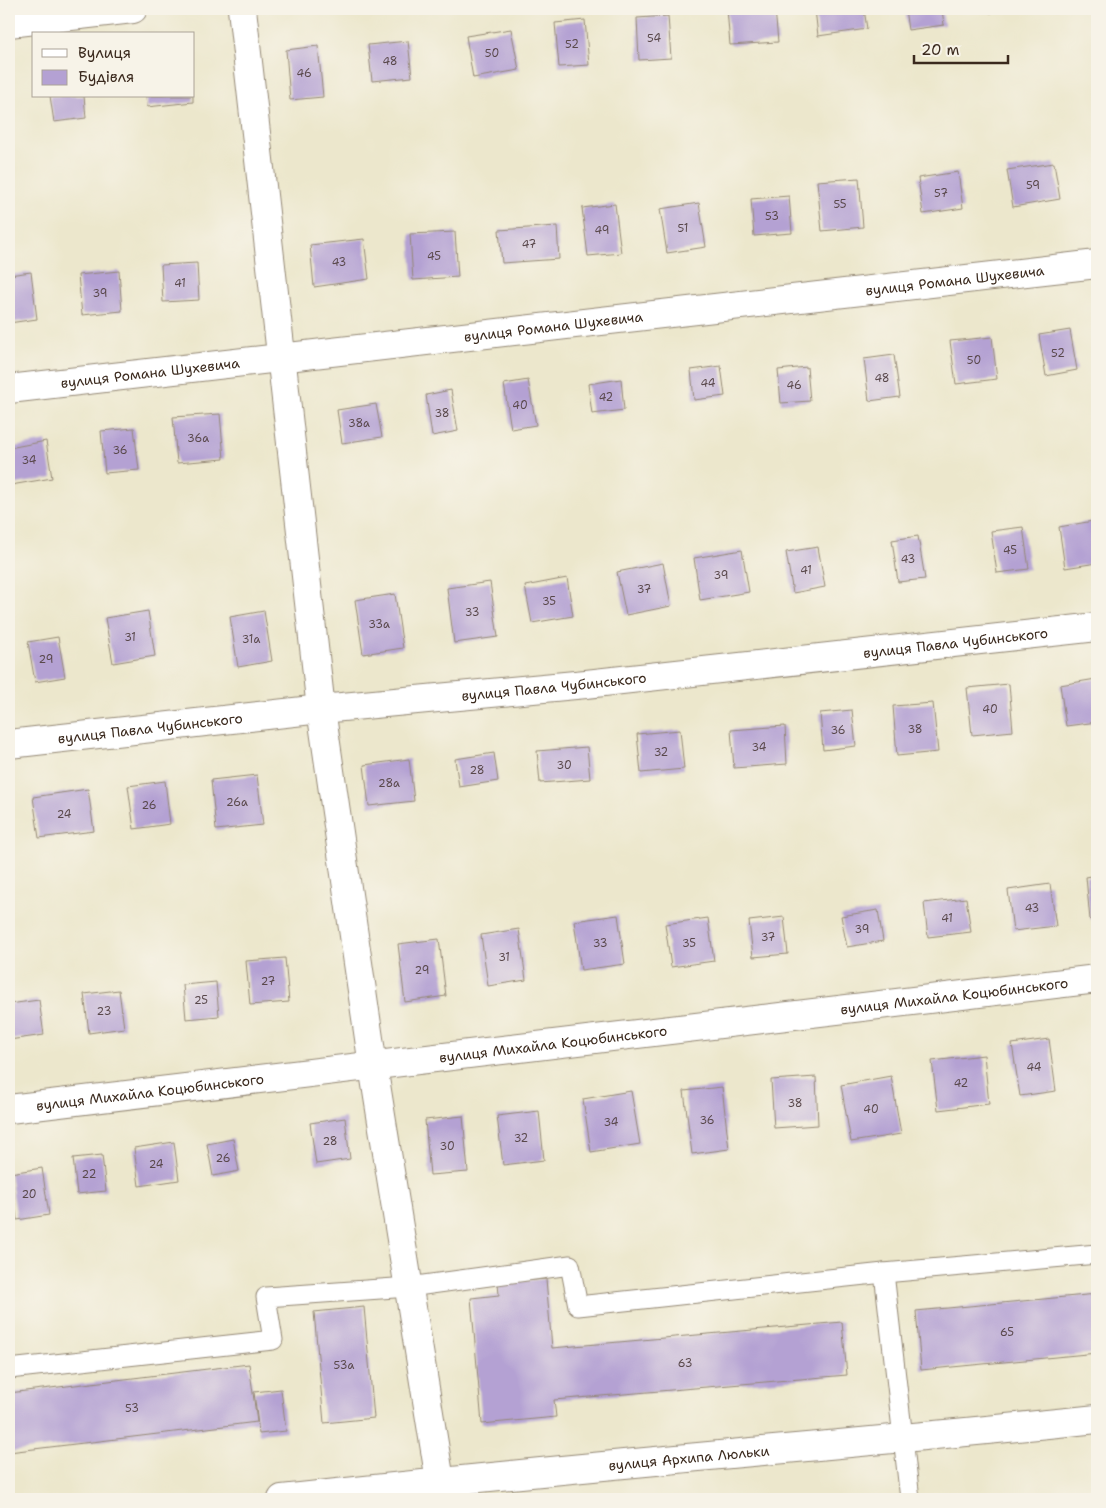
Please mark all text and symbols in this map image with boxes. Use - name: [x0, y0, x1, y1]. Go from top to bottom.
- house number: 54: [647, 31, 661, 46]
- legend: [32, 32, 195, 98]
- scale bar: [914, 32, 1007, 64]
- house number: 52: [565, 37, 579, 52]
- text: 20 m: [921, 40, 960, 60]
- text: Вулиця: [78, 43, 131, 63]
- house number: 50: [485, 46, 499, 61]
- house number: 48: [382, 54, 398, 69]
- house number: 46: [296, 66, 312, 81]
- text: Будівля: [78, 67, 134, 87]
- house number: 59: [1026, 178, 1040, 193]
- house number: 57: [934, 186, 948, 201]
- house number: 55: [833, 197, 847, 212]
- house number: 53: [765, 209, 779, 224]
- house number: 51: [678, 221, 688, 236]
- house number: 49: [595, 223, 609, 238]
- house number: 47: [522, 237, 537, 252]
- house number: 45: [427, 249, 441, 264]
- house number: 43: [332, 255, 346, 270]
- street label: вулиця Романа Шухевича: [864, 261, 1045, 300]
- house number: 41: [174, 276, 186, 291]
- house number: 39: [93, 286, 107, 301]
- street label: вулиця Романа Шухевича: [463, 307, 644, 346]
- house number: 52: [1051, 346, 1065, 361]
- house number: 50: [967, 353, 981, 368]
- street label: вулиця Романа Шухевича: [60, 354, 241, 392]
- house number: 48: [874, 371, 890, 386]
- house number: 44: [700, 376, 716, 391]
- house number: 46: [786, 378, 802, 393]
- house number: 42: [599, 390, 613, 405]
- house number: 40: [512, 398, 528, 413]
- house number: 38: [434, 406, 450, 421]
- house number: 38а: [348, 416, 370, 431]
- house number: 36а: [187, 431, 209, 446]
- house number: 36: [112, 443, 128, 458]
- house number: 34: [22, 453, 37, 468]
- house number: 45: [1003, 543, 1017, 558]
- house number: 43: [901, 552, 915, 567]
- house number: 41: [800, 563, 812, 578]
- house number: 39: [714, 568, 728, 583]
- house number: 37: [637, 582, 652, 597]
- house number: 35: [542, 594, 556, 609]
- house number: 33: [465, 605, 479, 620]
- house number: 33а: [368, 617, 390, 632]
- street label: вулиця Павла Чубинського: [862, 624, 1049, 662]
- house number: 31: [124, 630, 136, 645]
- house number: 31а: [242, 632, 260, 647]
- house number: 29: [39, 652, 53, 667]
- street label: вулиця Павла Чубинського: [461, 668, 647, 705]
- house number: 40: [982, 702, 998, 717]
- street label: вулиця Павла Чубинського: [57, 709, 244, 747]
- house number: 38: [907, 722, 923, 737]
- house number: 36: [830, 723, 846, 738]
- house number: 34: [752, 740, 767, 755]
- house number: 32: [654, 745, 668, 760]
- house number: 30: [556, 758, 572, 773]
- house number: 28: [469, 763, 485, 778]
- house number: 28а: [378, 776, 400, 791]
- house number: 26а: [226, 795, 248, 810]
- house number: 26: [142, 798, 156, 813]
- house number: 24: [57, 807, 72, 822]
- house number: 43: [1025, 901, 1039, 916]
- house number: 41: [941, 911, 953, 926]
- house number: 39: [855, 922, 869, 937]
- house number: 37: [761, 930, 776, 945]
- house number: 33: [593, 936, 607, 951]
- house number: 35: [682, 936, 696, 951]
- house number: 31: [498, 950, 510, 965]
- house number: 29: [415, 963, 429, 978]
- house number: 27: [261, 974, 276, 989]
- street label: вулиця Михайла Коцюбинського: [839, 974, 1069, 1019]
- house number: 25: [194, 993, 208, 1008]
- house number: 23: [97, 1004, 111, 1019]
- street label: вулиця Михайла Коцюбинського: [438, 1021, 668, 1067]
- house number: 44: [1026, 1060, 1042, 1075]
- street label: вулиця Михайла Коцюбинського: [35, 1070, 265, 1115]
- house number: 42: [954, 1076, 968, 1091]
- house number: 38: [787, 1096, 803, 1111]
- house number: 40: [863, 1102, 879, 1117]
- house number: 36: [699, 1113, 715, 1128]
- house number: 34: [604, 1115, 619, 1130]
- house number: 32: [514, 1131, 528, 1146]
- house number: 28: [322, 1134, 338, 1149]
- house number: 30: [439, 1139, 455, 1154]
- house number: 26: [216, 1151, 230, 1166]
- house number: 24: [149, 1157, 164, 1172]
- house number: 22: [82, 1167, 96, 1182]
- house number: 20: [21, 1187, 37, 1202]
- house number: 65: [1000, 1325, 1014, 1340]
- house number: 63: [678, 1356, 692, 1371]
- house number: 53а: [334, 1358, 355, 1373]
- house number: 53: [125, 1401, 139, 1416]
- street label: вулиця Архипа Люльки: [608, 1441, 770, 1474]

